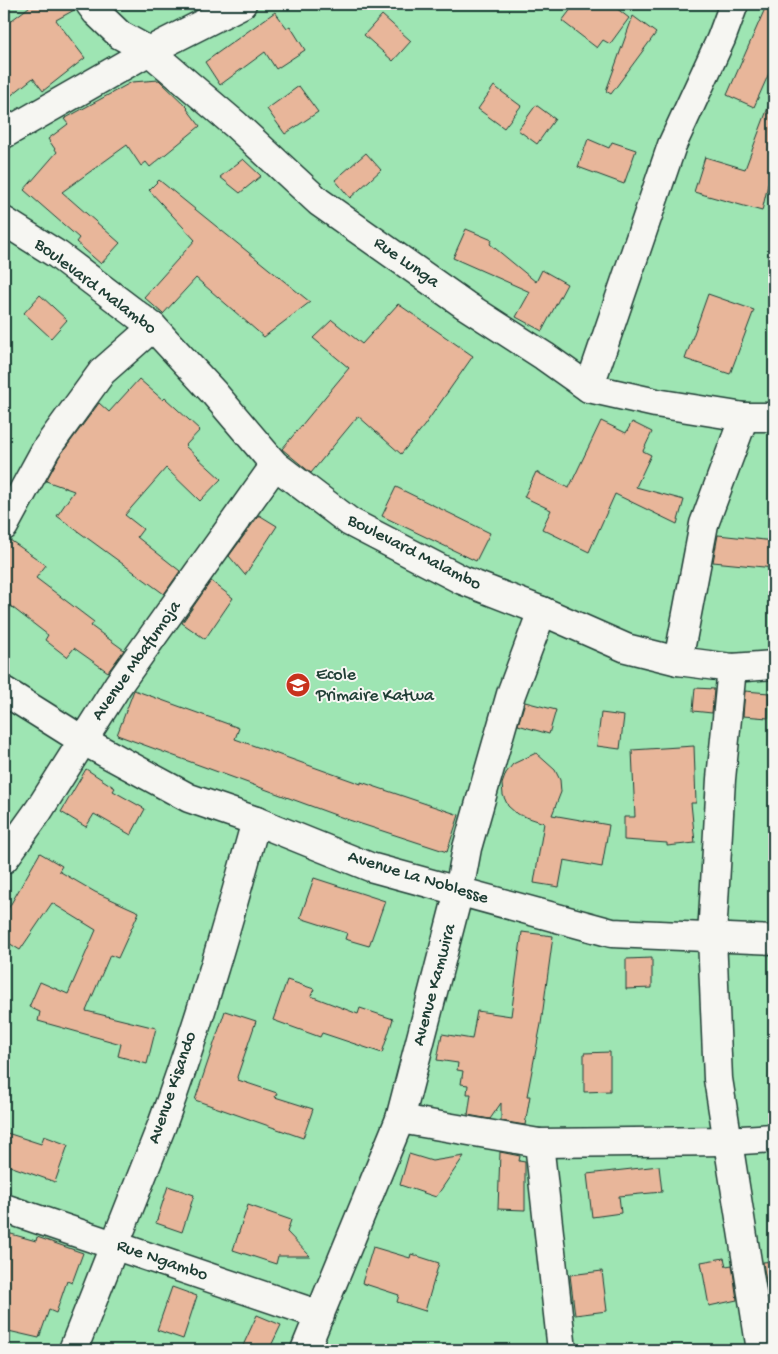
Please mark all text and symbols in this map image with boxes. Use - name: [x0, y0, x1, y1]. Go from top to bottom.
- street label: Rue Lunga: [369, 233, 444, 294]
- street label: Boulevard Malambo: [29, 234, 160, 340]
- street label: Boulevard Malambo: [343, 510, 484, 596]
- street label: Avenue Mbafumoja: [88, 596, 187, 725]
- place label: Ecole Primaire Katwa: [315, 665, 435, 707]
- school or university icon: Ecole Primaire Katwa: [285, 672, 311, 698]
- street label: Avenue La Noblesse: [345, 847, 491, 910]
- street label: Avenue Kamwira: [409, 921, 462, 1048]
- street label: Avenue Kisando: [144, 1029, 202, 1147]
- street label: Rue Ngambo: [114, 1236, 210, 1286]

